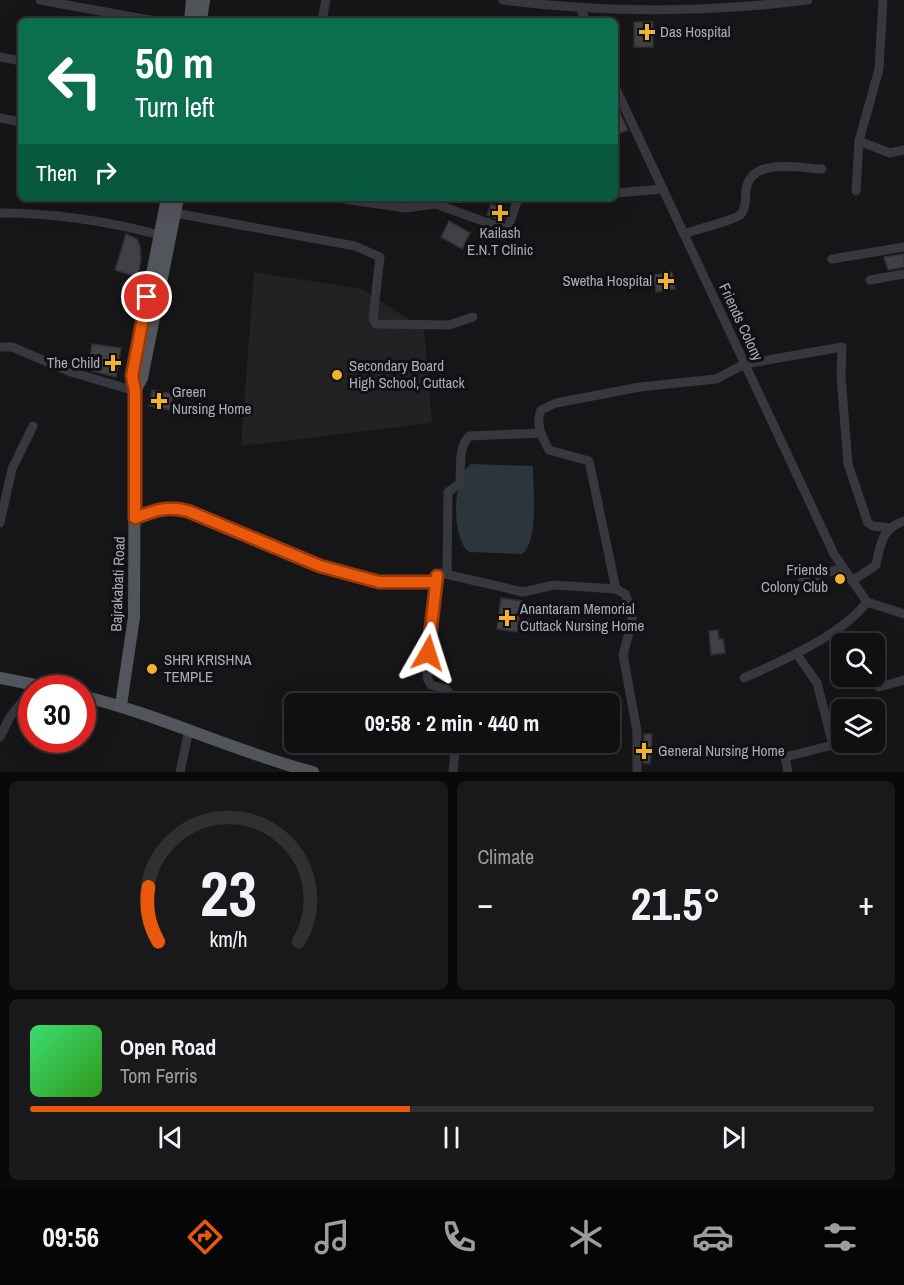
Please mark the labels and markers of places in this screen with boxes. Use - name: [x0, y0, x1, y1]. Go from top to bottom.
- place label: Das Hospital: [660, 21, 730, 42]
- marker: Das Hospital: [638, 23, 656, 41]
- marker: Kailash E.N.T Clinic: [491, 204, 509, 222]
- place label: Kailash E.N.T Clinic: [467, 222, 533, 260]
- place label: Swetha Hospital: [562, 270, 652, 291]
- pin: [121, 271, 172, 322]
- marker: Swetha Hospital: [657, 272, 675, 290]
- place label: The Child: [47, 352, 100, 373]
- marker: The Child: [104, 354, 122, 372]
- place label: Secondary Board High School, Cuttack: [349, 355, 465, 393]
- marker: Secondary Board High School, Cuttack: [330, 368, 344, 382]
- place label: Green Nursing Home: [172, 381, 251, 419]
- marker: Green Nursing Home: [150, 392, 168, 410]
- place label: Friends Colony Club: [761, 559, 828, 597]
- marker: Friends Colony Club: [833, 572, 847, 586]
- place label: Anantaram Memorial Cuttack Nursing Home: [519, 598, 645, 636]
- marker: Anantaram Memorial Cuttack Nursing Home: [498, 609, 516, 627]
- place label: SHRI KRISHNA TEMPLE: [164, 649, 252, 687]
- marker: SHRI KRISHNA TEMPLE: [145, 662, 159, 676]
- place label: General Nursing Home: [658, 740, 785, 761]
- marker: General Nursing Home: [635, 742, 653, 760]

